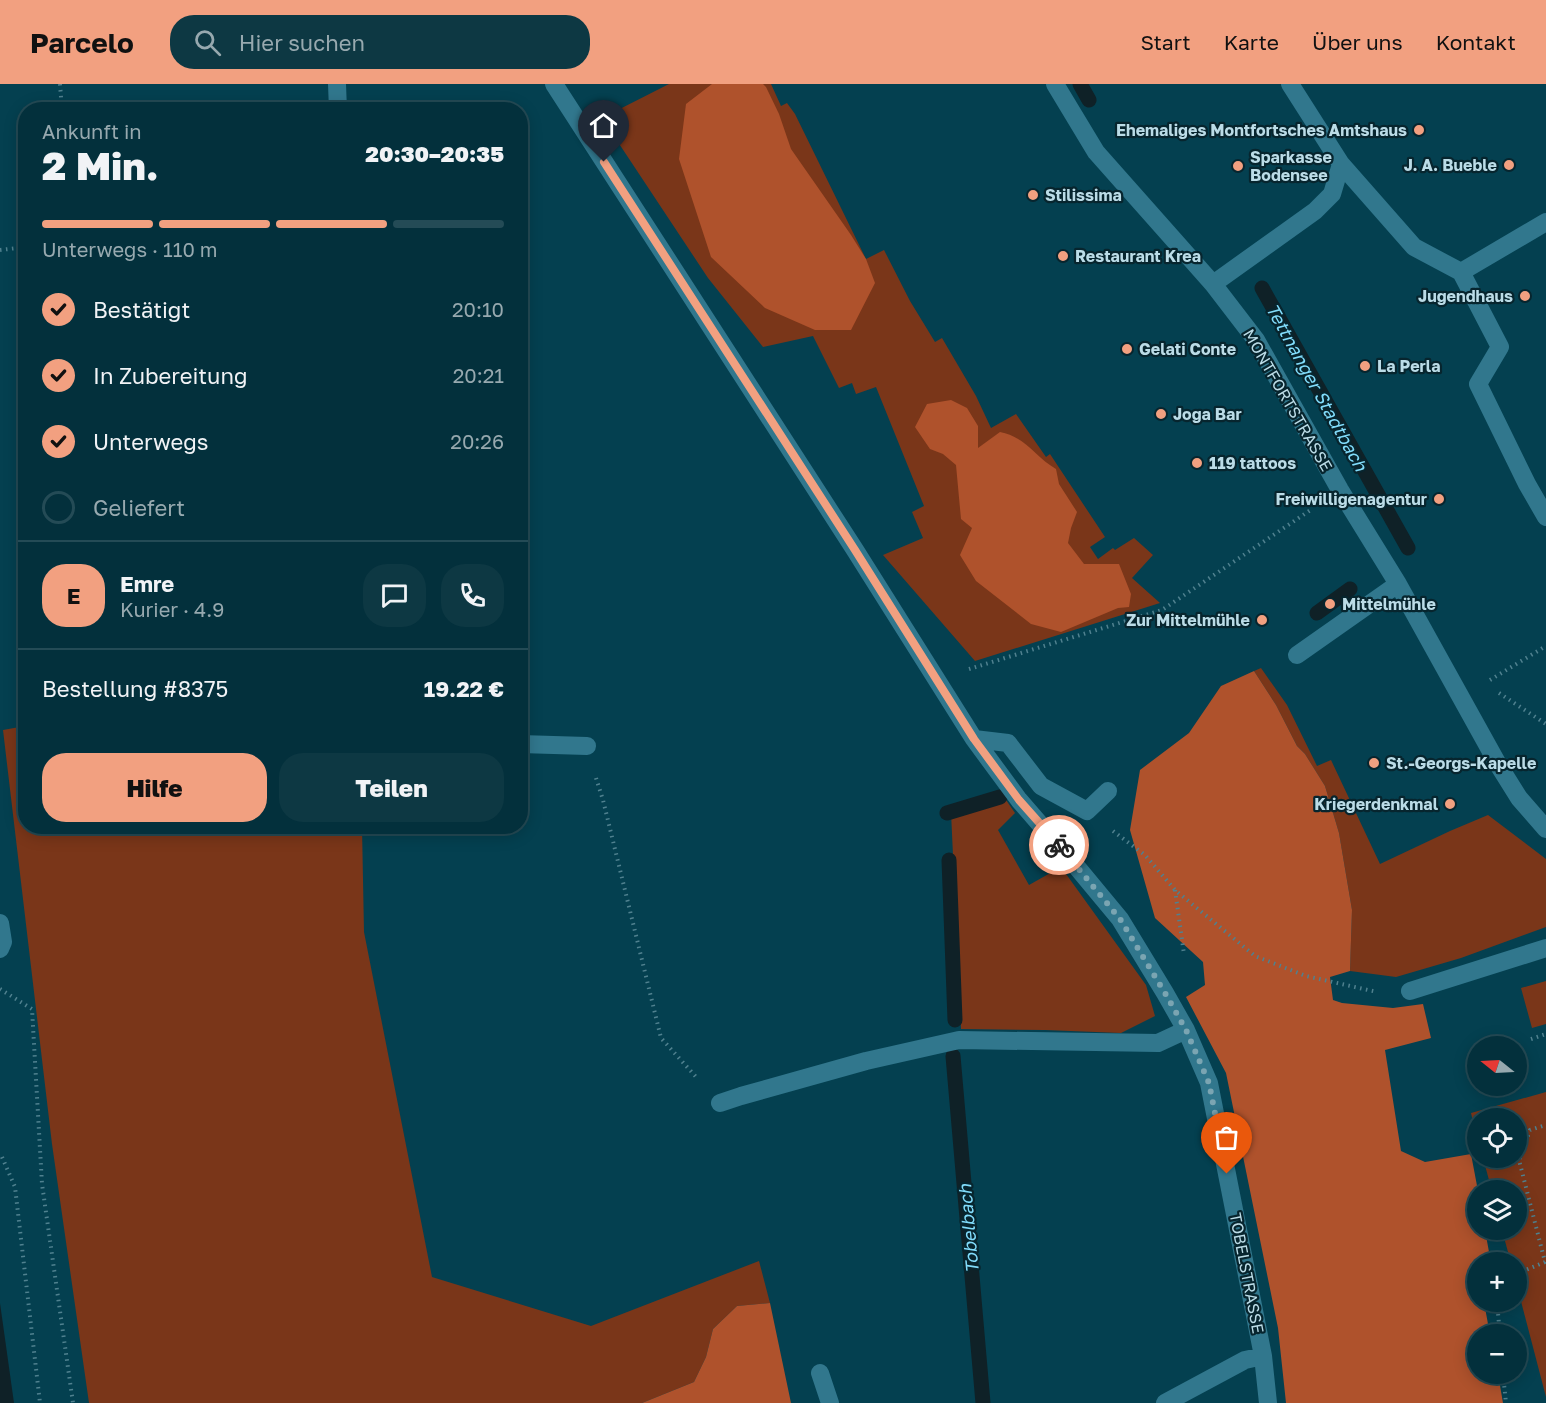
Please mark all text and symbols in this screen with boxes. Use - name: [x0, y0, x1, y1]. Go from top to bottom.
- search box: [170, 15, 590, 69]
- text: Parcelo: [30, 26, 134, 59]
- icon: search: [191, 26, 224, 59]
- text: Hier suchen: [239, 29, 365, 56]
- text: Start: [1140, 29, 1191, 55]
- text: Karte: [1224, 29, 1279, 55]
- text: Über uns: [1312, 29, 1403, 55]
- text: Kontakt: [1436, 29, 1516, 55]
- pin: [578, 100, 629, 162]
- icon: home: [587, 109, 620, 142]
- text: Ankunft in: [42, 119, 142, 143]
- place label: Ehemaliges Montfortsches Amtshaus: [1116, 120, 1407, 140]
- marker: Ehemaliges Montfortsches Amtshaus: [1412, 123, 1426, 137]
- text: 20:30–20:35: [365, 140, 504, 167]
- text: 2 Min.: [42, 142, 159, 189]
- place label: Sparkasse Bodensee: [1250, 147, 1332, 185]
- place label: J. A. Bueble: [1404, 155, 1497, 175]
- marker: J. A. Bueble: [1502, 158, 1516, 172]
- marker: Sparkasse Bodensee: [1231, 159, 1245, 173]
- place label: Stilissima: [1045, 185, 1122, 205]
- marker: Stilissima: [1026, 188, 1040, 202]
- text: Unterwegs · 110 m: [42, 237, 218, 261]
- place label: Restaurant Krea: [1075, 246, 1201, 266]
- marker: Restaurant Krea: [1056, 249, 1070, 263]
- place label: Jugendhaus: [1418, 286, 1513, 306]
- marker: Jugendhaus: [1518, 289, 1532, 303]
- icon: check: [42, 293, 75, 326]
- text: Bestätigt: [93, 296, 190, 323]
- text: 20:10: [452, 297, 504, 321]
- water label: Tettnanger Stadtbach: [1262, 299, 1373, 476]
- street label: MONTFORTSTRASSE: [1239, 325, 1337, 475]
- place label: Gelati Conte: [1139, 339, 1236, 359]
- marker: Gelati Conte: [1120, 342, 1134, 356]
- place label: La Perla: [1377, 356, 1440, 376]
- icon: check: [42, 359, 75, 392]
- marker: La Perla: [1358, 359, 1372, 373]
- text: In Zubereitung: [93, 362, 248, 389]
- text: 20:21: [453, 363, 504, 387]
- place label: Joga Bar: [1173, 404, 1242, 424]
- marker: Joga Bar: [1154, 407, 1168, 421]
- icon: check: [42, 425, 75, 458]
- text: Unterwegs: [93, 428, 209, 455]
- text: 20:26: [450, 429, 504, 453]
- place label: 119 tattoos: [1209, 453, 1296, 473]
- marker: 119 tattoos: [1190, 456, 1204, 470]
- place label: Freiwilligenagentur: [1276, 489, 1427, 509]
- marker: Freiwilligenagentur: [1432, 492, 1446, 506]
- text: Geliefert: [93, 494, 185, 521]
- button: chat: [363, 564, 426, 627]
- button: phone: [441, 564, 504, 627]
- text: Emre: [120, 570, 174, 597]
- text: E: [67, 582, 80, 609]
- place label: Mittelmühle: [1342, 594, 1436, 614]
- text: Kurier · 4.9: [120, 597, 224, 621]
- marker: Mittelmühle: [1323, 597, 1337, 611]
- place label: Zur Mittelmühle: [1126, 610, 1250, 630]
- marker: Zur Mittelmühle: [1255, 613, 1269, 627]
- text: Bestellung #8375: [42, 675, 228, 702]
- text: 19.22 €: [424, 675, 504, 702]
- button: Hilfe: [42, 753, 267, 822]
- button: Teilen: [279, 753, 504, 822]
- place label: St.-Georgs-Kapelle: [1386, 753, 1536, 773]
- marker: St.-Georgs-Kapelle: [1367, 756, 1381, 770]
- place label: Kriegerdenkmal: [1314, 794, 1439, 814]
- marker: Kriegerdenkmal: [1443, 797, 1457, 811]
- courier: [1029, 815, 1089, 875]
- icon: bike: [1043, 829, 1076, 862]
- north arrow: [1467, 1036, 1527, 1096]
- map controls: [1467, 1036, 1527, 1384]
- button: locate: [1467, 1108, 1527, 1168]
- pin: [1201, 1112, 1252, 1174]
- icon: bag: [1210, 1121, 1243, 1154]
- button: layers: [1467, 1180, 1527, 1240]
- water label: Tobelbach: [953, 1182, 983, 1275]
- street label: TOBELSTRASSE: [1226, 1211, 1268, 1335]
- button: +: [1467, 1252, 1527, 1312]
- button: −: [1467, 1324, 1527, 1384]

